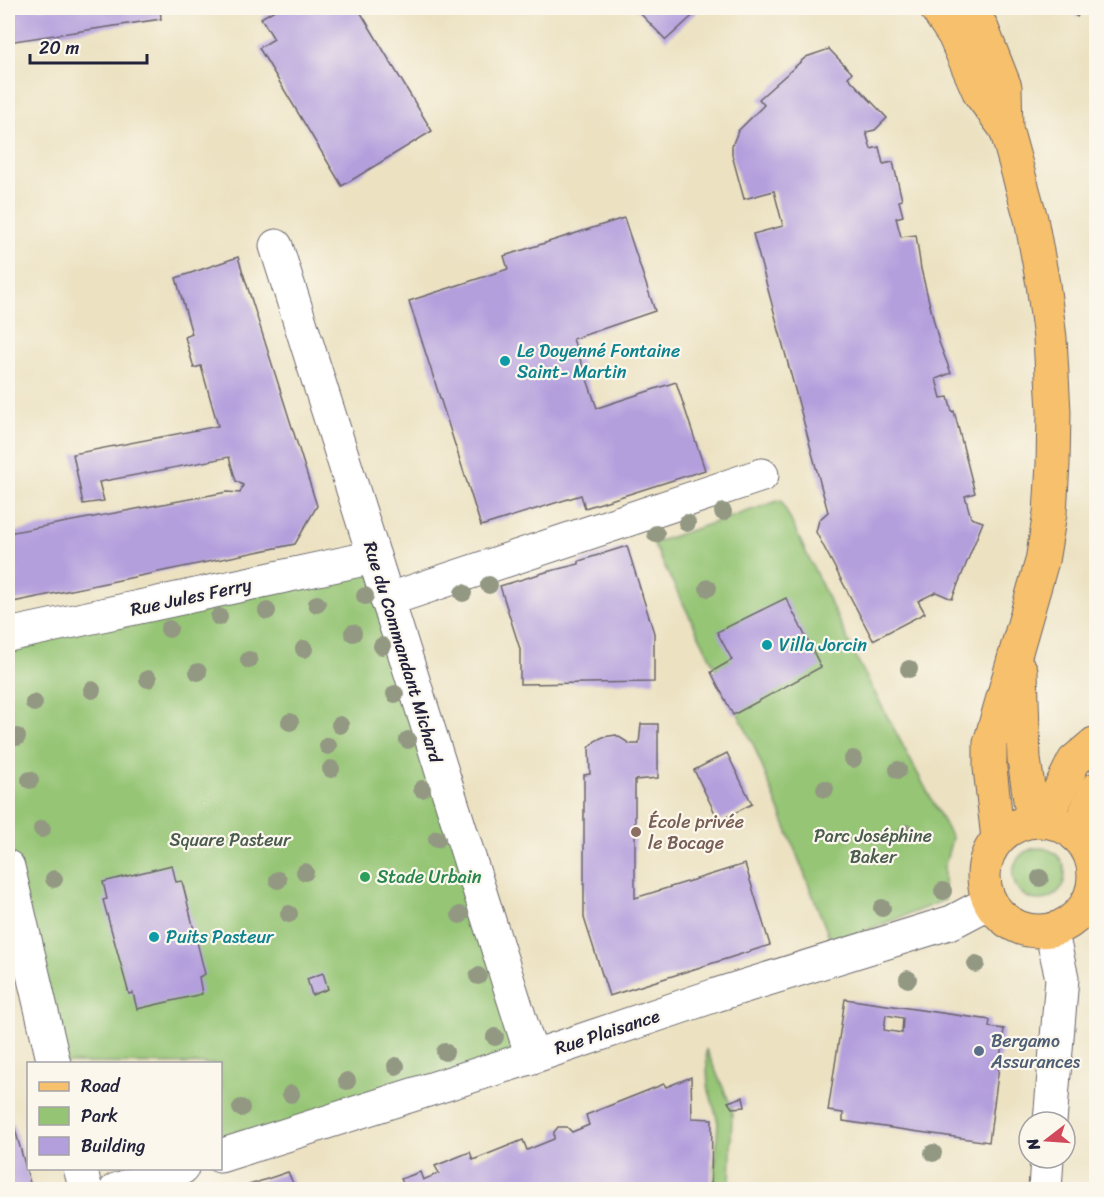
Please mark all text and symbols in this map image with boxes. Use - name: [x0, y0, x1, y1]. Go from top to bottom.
- scale bar: [30, 27, 147, 65]
- text: 20 m: [39, 32, 79, 64]
- place label: Le Doyenné Fontaine Saint- Martin: [517, 335, 680, 388]
- marker: Le Doyenné Fontaine Saint- Martin: [498, 354, 512, 368]
- street label: Rue du Commandant Michard: [354, 537, 452, 768]
- street label: Rue Jules Ferry: [127, 568, 255, 625]
- place label: Villa Jorcin: [779, 629, 867, 661]
- marker: Villa Jorcin: [760, 638, 774, 652]
- place label: École privée le Bocage: [648, 806, 744, 859]
- park label: Parc Joséphine Baker: [814, 820, 932, 873]
- park label: Square Pasteur: [170, 824, 292, 856]
- marker: École privée le Bocage: [629, 825, 643, 839]
- place label: Stade Urbain: [377, 861, 482, 893]
- marker: Stade Urbain: [358, 870, 372, 884]
- place label: Puits Pasteur: [166, 921, 275, 953]
- marker: Puits Pasteur: [147, 930, 161, 944]
- street label: Rue Plaisance: [550, 1000, 664, 1064]
- place label: Bergamo Assurances: [990, 1025, 1081, 1078]
- marker: Bergamo Assurances: [972, 1044, 986, 1058]
- legend: [27, 1062, 222, 1170]
- text: Road: [81, 1070, 121, 1102]
- text: Park: [81, 1100, 118, 1132]
- north arrow: [1017, 1110, 1077, 1170]
- text: Building: [81, 1130, 145, 1162]
- text: N: [1017, 1134, 1049, 1155]

